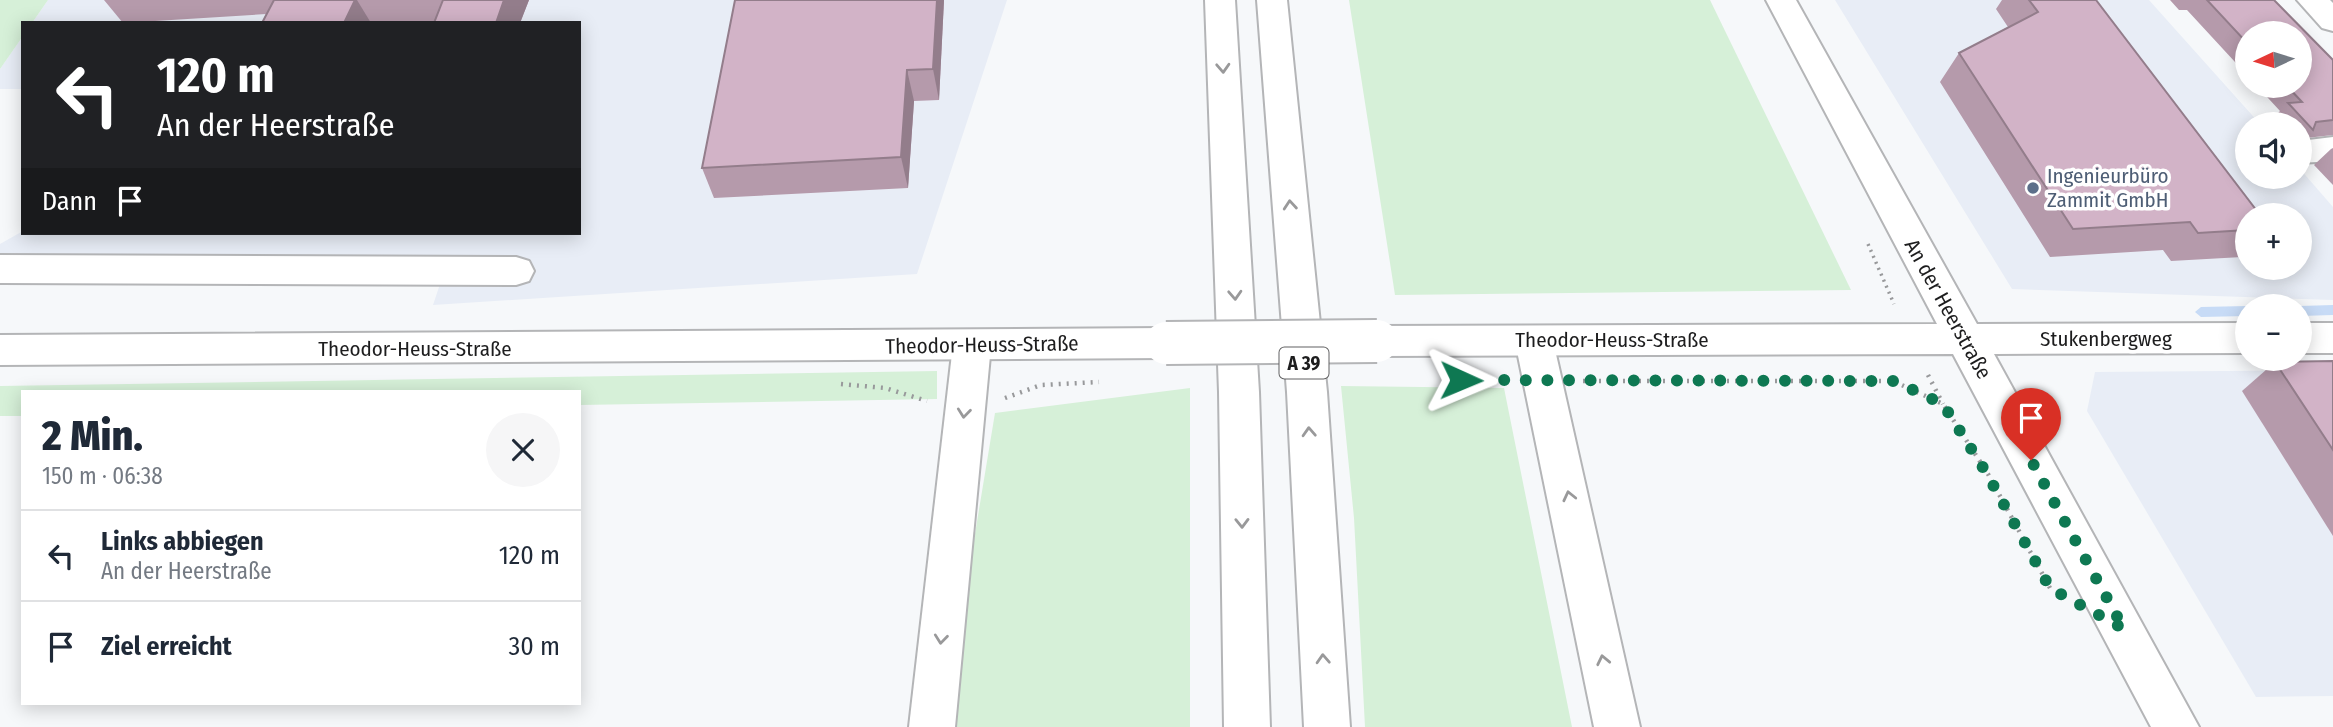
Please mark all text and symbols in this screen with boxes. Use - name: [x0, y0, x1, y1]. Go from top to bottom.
- north arrow: [2235, 21, 2312, 98]
- map controls: [2235, 21, 2312, 371]
- text: 120 m: [157, 46, 275, 105]
- icon: left: [42, 49, 133, 140]
- one-way arrow: [1216, 63, 1231, 74]
- text: An der Heerstraße: [157, 106, 395, 144]
- button: sound: [2235, 112, 2312, 189]
- place label: Ingenieurbüro Zammit GmbH: [2047, 163, 2168, 213]
- marker: Ingenieurbüro Zammit GmbH: [2025, 180, 2041, 196]
- icon: arrive: [111, 182, 149, 220]
- text: Dann: [42, 186, 97, 217]
- one-way arrow: [1283, 199, 1298, 210]
- button: +: [2235, 203, 2312, 280]
- street label: An der Heerstraße: [1899, 235, 1997, 383]
- one-way arrow: [1227, 290, 1242, 301]
- button: −: [2235, 294, 2312, 371]
- street label: Stukenbergweg: [2040, 326, 2172, 352]
- street label: Theodor-Heuss-Straße: [1515, 327, 1709, 353]
- street label: Theodor-Heuss-Straße: [885, 330, 1079, 360]
- street label: Theodor-Heuss-Straße: [318, 336, 512, 362]
- position arrow: [1424, 343, 1498, 417]
- road number: A 39: [1280, 348, 1328, 378]
- pin: [2001, 388, 2061, 460]
- icon: arrive: [2012, 399, 2050, 437]
- one-way arrow: [957, 407, 972, 419]
- text: 2 Min.: [42, 411, 143, 461]
- button: close: [486, 413, 560, 487]
- one-way arrow: [1302, 426, 1317, 437]
- text: 150 m · 06:38: [42, 462, 163, 490]
- one-way arrow: [1562, 490, 1577, 502]
- one-way arrow: [1235, 517, 1250, 528]
- text: Links abbiegen: [101, 526, 264, 557]
- icon: left: [42, 537, 80, 575]
- text: 120 m: [499, 540, 560, 571]
- text: An der Heerstraße: [101, 557, 272, 585]
- icon: arrive: [42, 628, 80, 666]
- text: Ziel erreicht: [101, 631, 232, 662]
- text: 30 m: [509, 631, 560, 662]
- one-way arrow: [933, 634, 948, 645]
- one-way arrow: [1315, 653, 1330, 664]
- one-way arrow: [1597, 654, 1612, 666]

